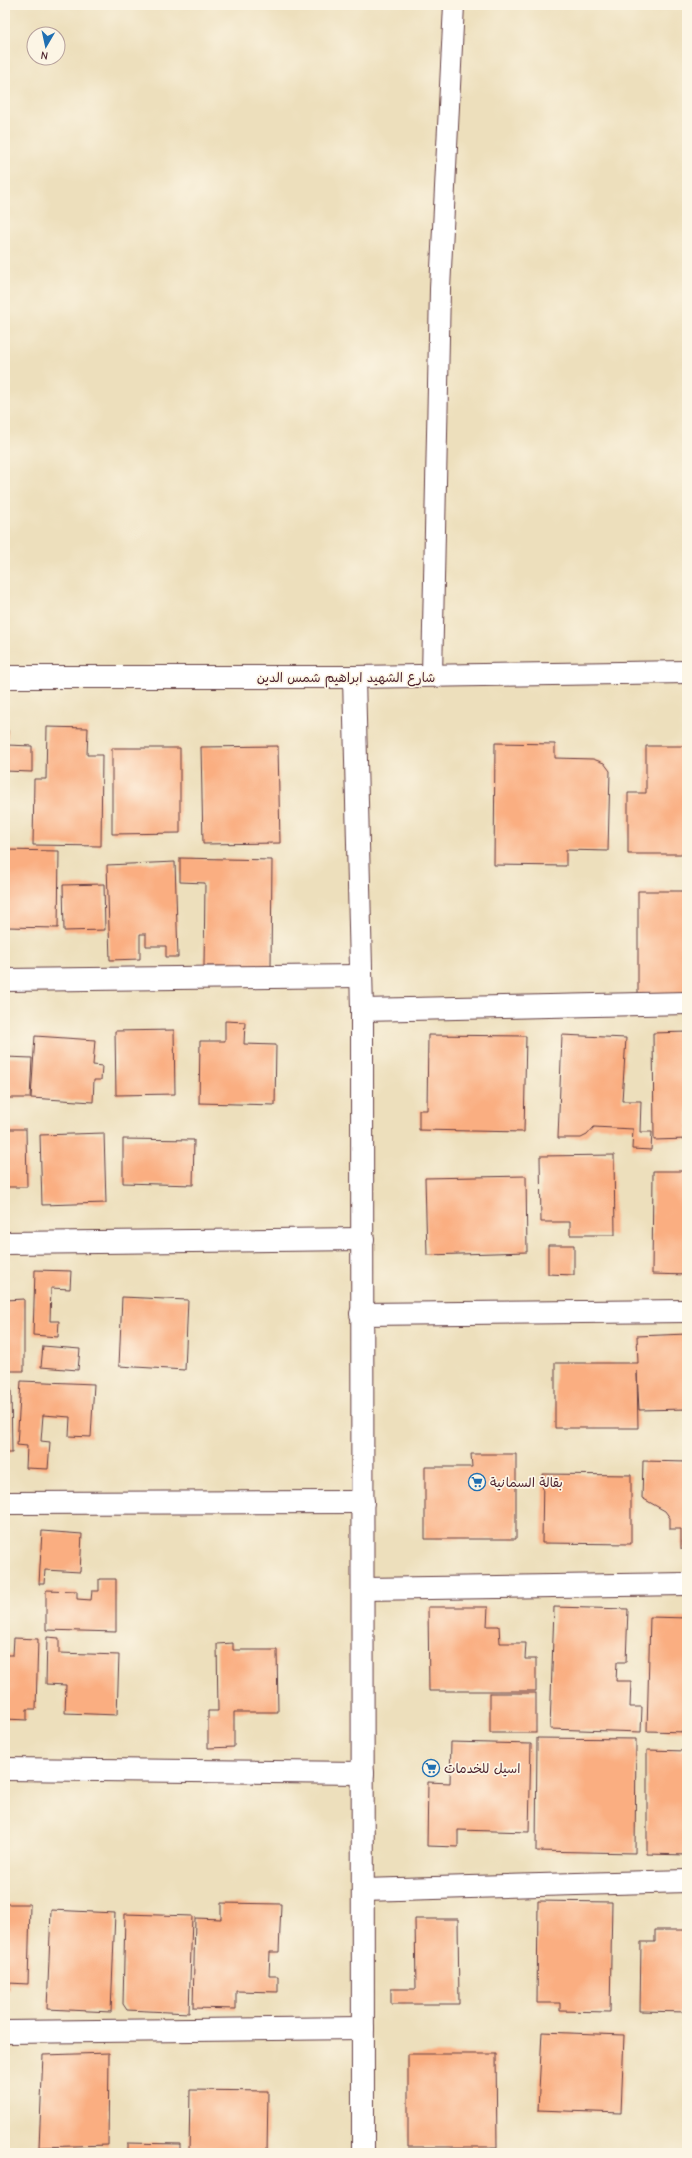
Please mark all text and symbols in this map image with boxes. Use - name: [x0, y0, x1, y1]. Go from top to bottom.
- north arrow: [26, 26, 66, 66]
- text: N: [40, 48, 49, 62]
- street label: شارع الشهيد ابراهيم شمس الدين: [257, 670, 435, 688]
- supermarket icon: بقالة السمانية: [467, 1472, 487, 1492]
- place label: بقالة السمانية: [490, 1475, 563, 1491]
- supermarket icon: اسيل للخدمات: [421, 1758, 441, 1778]
- place label: اسيل للخدمات: [444, 1761, 520, 1777]

